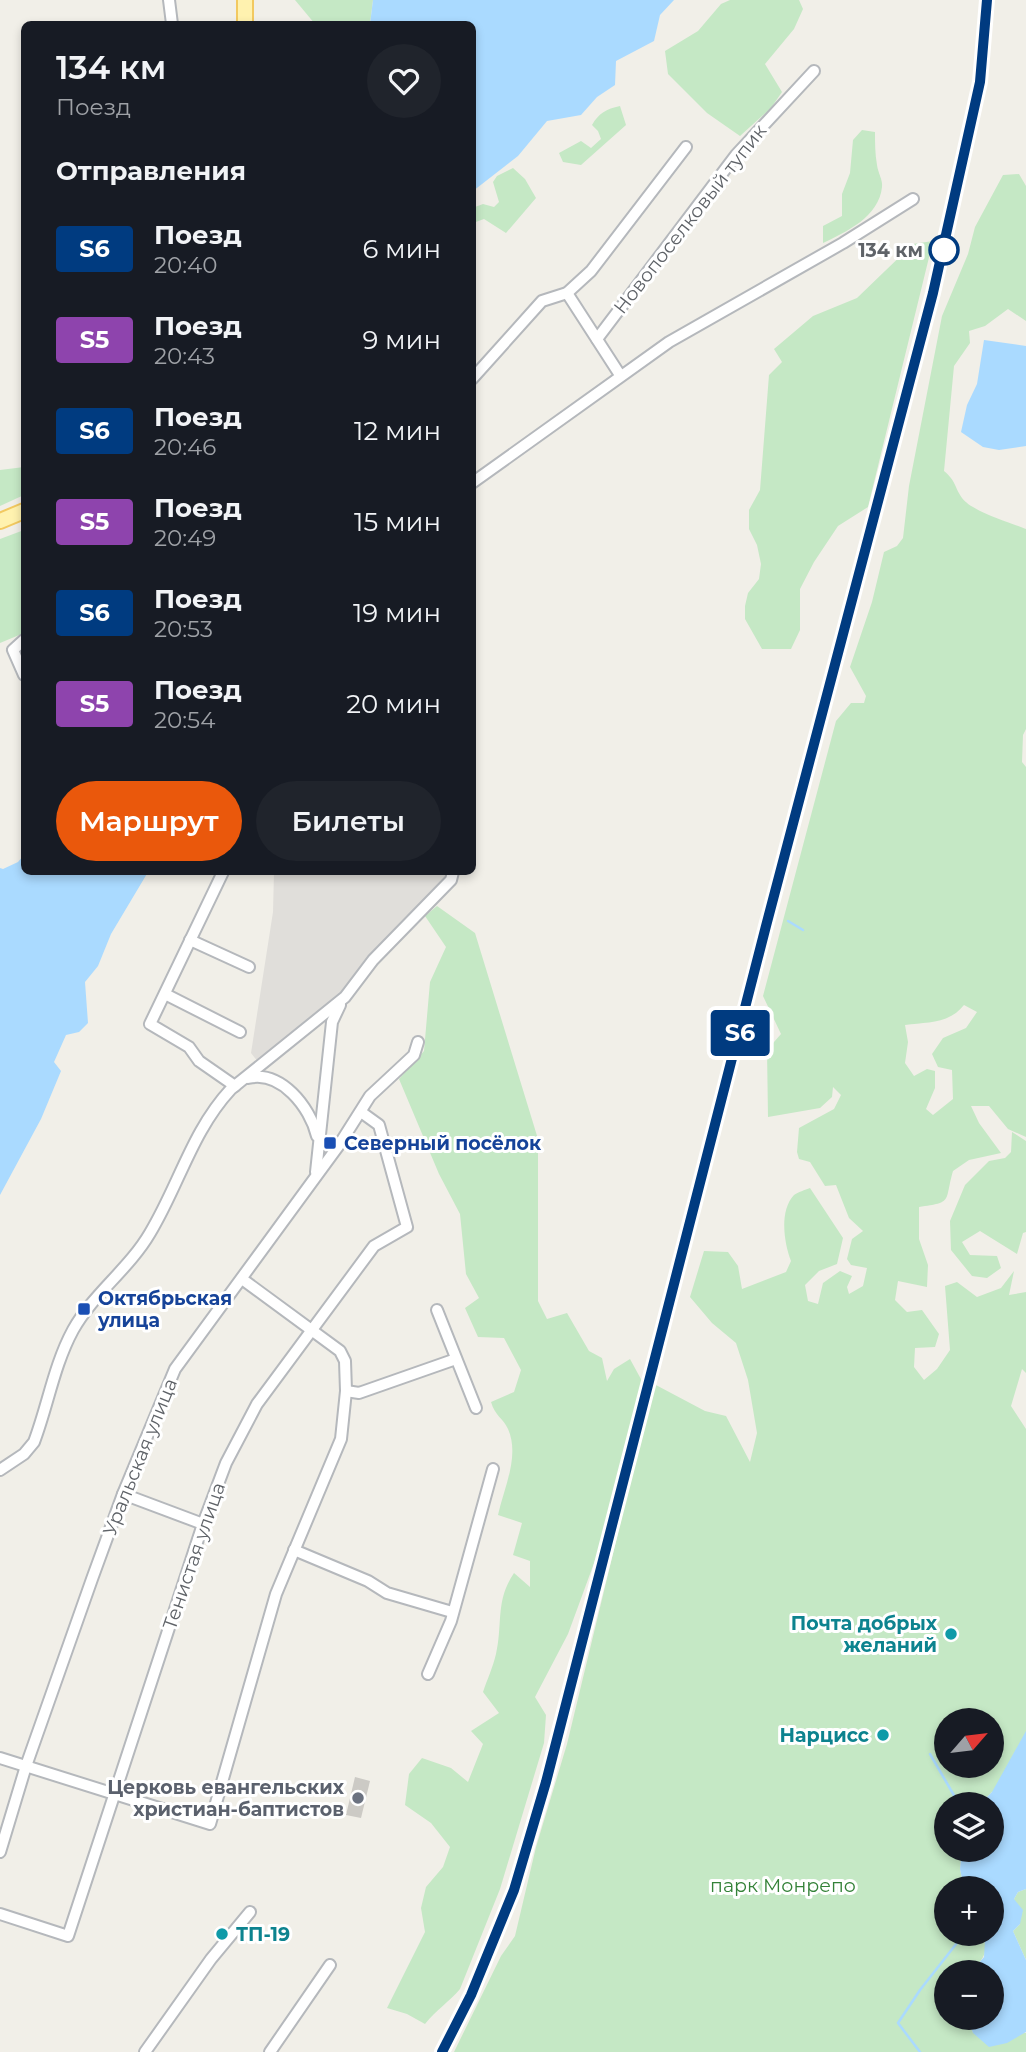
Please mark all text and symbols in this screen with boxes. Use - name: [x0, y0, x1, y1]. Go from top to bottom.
- button: heart: [367, 44, 441, 118]
- text: 134 км: [56, 47, 166, 87]
- text: Поезд: [56, 93, 131, 121]
- street label: Новопоселковый тупик: [609, 120, 771, 318]
- text: Отправления: [56, 155, 246, 187]
- text: Поезд: [154, 219, 242, 251]
- text: 6 мин: [362, 233, 441, 265]
- text: S6: [79, 234, 110, 263]
- marker: 134 км: [929, 235, 959, 265]
- place label: 134 км: [858, 239, 923, 262]
- text: 20:40: [154, 251, 218, 279]
- text: Поезд: [154, 310, 242, 342]
- text: 9 мин: [362, 324, 441, 356]
- text: S5: [80, 325, 109, 354]
- text: 20:43: [154, 342, 215, 370]
- text: Поезд: [154, 401, 242, 433]
- text: 12 мин: [354, 415, 441, 447]
- text: S6: [79, 416, 110, 445]
- text: 20:46: [154, 433, 216, 461]
- text: Поезд: [154, 492, 242, 524]
- text: 15 мин: [354, 506, 441, 538]
- text: S5: [80, 507, 109, 536]
- text: 20:49: [154, 524, 216, 552]
- text: Поезд: [154, 583, 242, 615]
- text: 19 мин: [353, 597, 441, 629]
- text: S6: [79, 598, 110, 627]
- text: 20:53: [154, 615, 213, 643]
- text: Поезд: [154, 674, 242, 706]
- text: 20 мин: [346, 688, 441, 720]
- text: S5: [80, 689, 109, 718]
- text: 20:54: [154, 706, 215, 734]
- button: Маршрут: [56, 781, 242, 861]
- button: Билеты: [256, 781, 441, 861]
- line badge: S6: [708, 1010, 772, 1056]
- text: S6: [725, 1018, 755, 1047]
- place label: Северный посёлок: [344, 1132, 542, 1155]
- marker: Северный посёлок: [322, 1135, 338, 1151]
- place label: Октябрьская улица: [97, 1287, 232, 1332]
- marker: Октябрьская улица: [76, 1301, 92, 1317]
- street label: Уральская улица: [98, 1375, 182, 1539]
- street label: Тенистая улица: [158, 1479, 230, 1633]
- place label: Почта добрых желаний: [791, 1612, 938, 1657]
- marker: Почта добрых желаний: [943, 1626, 959, 1642]
- north arrow: [934, 1708, 1004, 1778]
- map controls: [934, 1708, 1004, 2030]
- place label: Нарцисс: [780, 1724, 869, 1747]
- marker: Нарцисс: [875, 1727, 891, 1743]
- place label: Церковь евангельских христиан-баптистов: [107, 1776, 345, 1821]
- marker: Церковь евангельских христиан-баптистов: [350, 1790, 366, 1806]
- button: layers: [934, 1792, 1004, 1862]
- park label: парк Монрепо: [710, 1874, 856, 1897]
- button: +: [934, 1876, 1004, 1946]
- place label: ТП-19: [236, 1923, 290, 1946]
- marker: ТП-19: [214, 1926, 230, 1942]
- button: −: [934, 1960, 1004, 2030]

